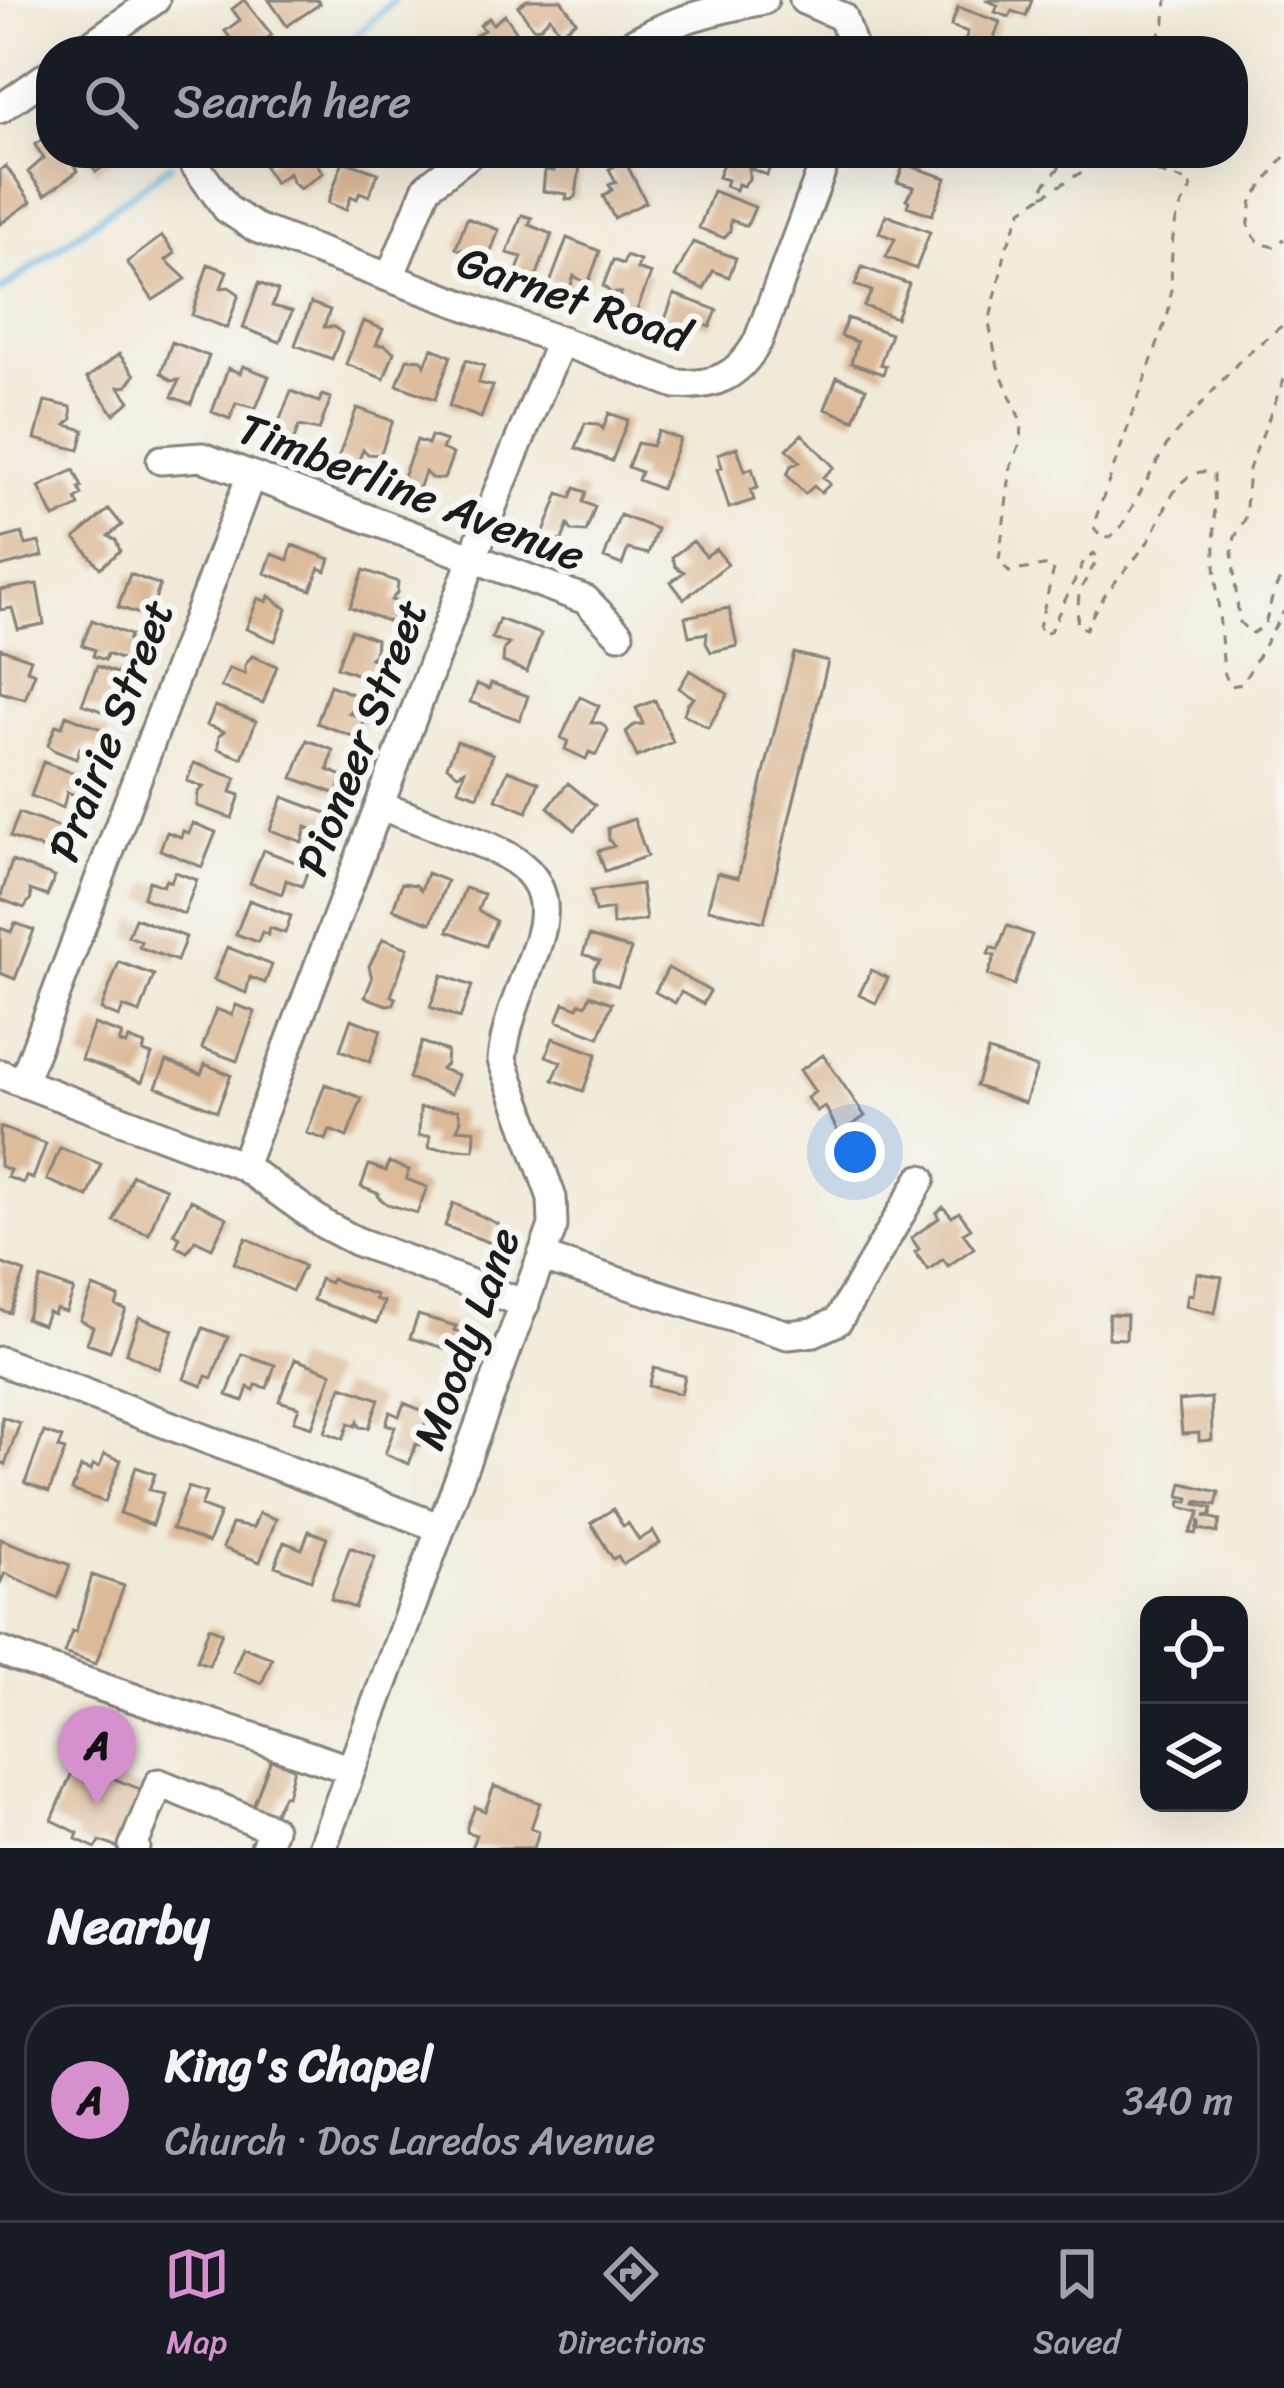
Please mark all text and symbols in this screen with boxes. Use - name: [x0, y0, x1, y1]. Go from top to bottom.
- search box: [36, 36, 1248, 168]
- text: Search here: [174, 62, 411, 142]
- icon: search: [78, 69, 144, 135]
- street label: Garnet Road: [446, 222, 704, 377]
- street label: Timberline Avenue: [226, 389, 597, 595]
- street label: Prairie Street: [24, 587, 198, 873]
- street label: Pioneer Street: [272, 587, 451, 888]
- your location: [825, 1122, 885, 1182]
- street label: Moody Lane: [390, 1216, 544, 1461]
- map controls: [1140, 1596, 1248, 1812]
- button: locate: [1140, 1596, 1248, 1704]
- button: layers: [1140, 1704, 1248, 1812]
- pin: A: [58, 1706, 136, 1805]
- text: Nearby: [48, 1881, 209, 1971]
- text: King's Chapel: [165, 2026, 433, 2106]
- text: A: [77, 2066, 103, 2135]
- text: 340 m: [1122, 2066, 1233, 2135]
- text: Church · Dos Laredos Avenue: [165, 2106, 655, 2175]
- tab: Map: [164, 2241, 230, 2371]
- tab: Directions: [558, 2241, 705, 2371]
- tab: Saved: [1033, 2241, 1120, 2371]

